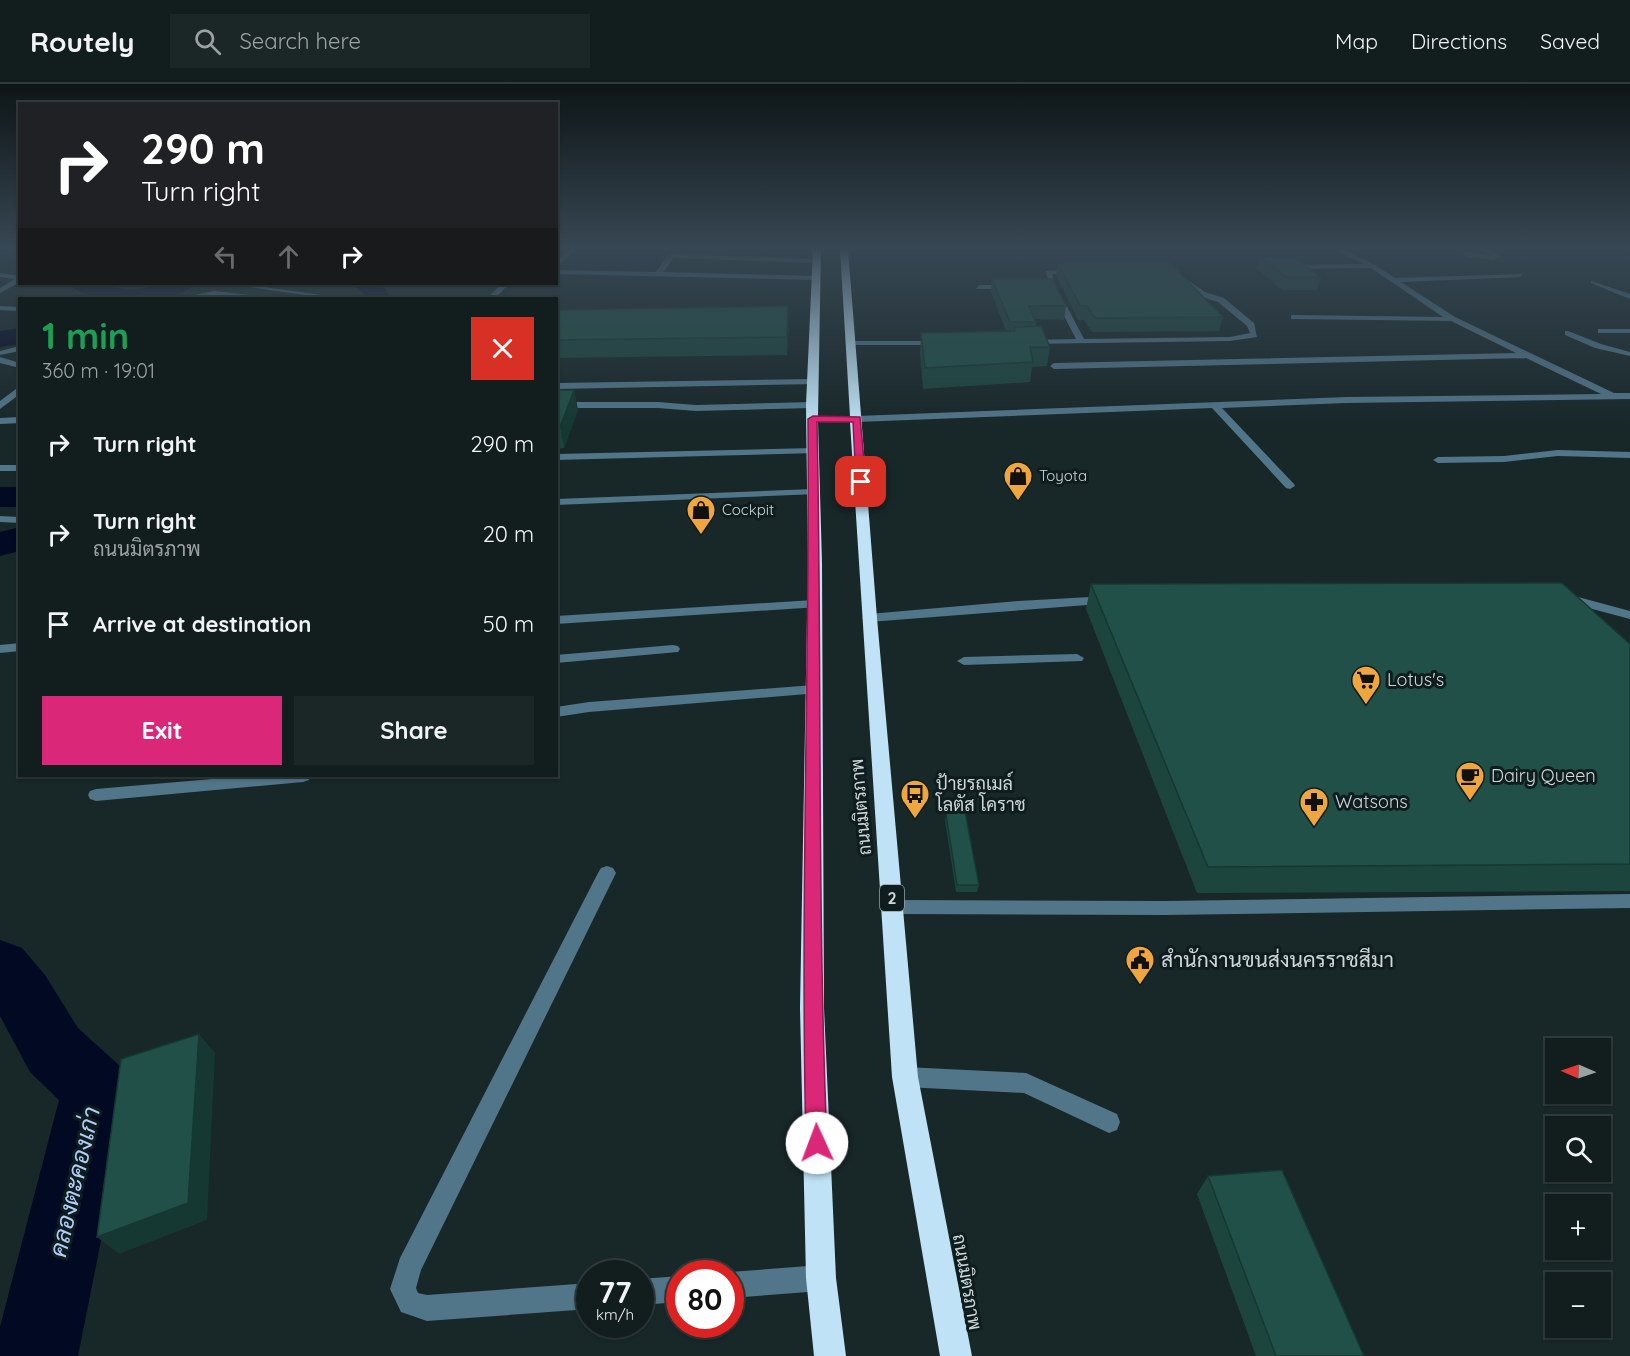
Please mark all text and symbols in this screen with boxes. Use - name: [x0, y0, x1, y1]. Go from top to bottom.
- search box: [170, 14, 590, 68]
- text: Routely: [30, 24, 134, 59]
- icon: search: [191, 25, 224, 58]
- text: Search here: [239, 27, 361, 55]
- text: Map: [1335, 28, 1378, 54]
- text: Directions: [1411, 28, 1507, 54]
- text: Saved: [1540, 28, 1600, 54]
- text: 290 m: [141, 122, 265, 175]
- icon: right: [42, 126, 120, 204]
- text: Turn right: [141, 174, 260, 208]
- icon: left: [209, 240, 242, 273]
- icon: ahead: [272, 240, 305, 273]
- icon: right: [335, 240, 368, 273]
- text: 1 min: [42, 313, 129, 358]
- button: close: [471, 317, 534, 380]
- text: 360 m · 19:01: [42, 358, 155, 383]
- icon: right: [42, 428, 75, 461]
- text: Turn right: [93, 430, 197, 458]
- text: 290 m: [470, 430, 534, 458]
- pin: [835, 456, 886, 507]
- shop icon: Toyota: [1002, 460, 1034, 502]
- icon: arrive: [844, 465, 877, 498]
- place label: Toyota: [1039, 466, 1087, 485]
- shop icon: Cockpit: [685, 494, 717, 536]
- place label: Cockpit: [722, 500, 774, 519]
- text: Turn right: [93, 507, 197, 535]
- icon: right: [42, 518, 75, 551]
- text: 20 m: [483, 520, 534, 548]
- text: ถนนมิตรภาพ: [93, 536, 201, 561]
- icon: arrive: [42, 608, 75, 641]
- text: Arrive at destination: [93, 610, 311, 638]
- text: 50 m: [483, 610, 534, 638]
- supermarket icon: Lotus's: [1350, 664, 1382, 706]
- place label: Lotus's: [1387, 668, 1444, 691]
- button: Exit: [42, 696, 282, 765]
- button: Share: [294, 696, 534, 765]
- street label: ถนนมิตรภาพ: [845, 758, 876, 856]
- cafe icon: Dairy Queen: [1454, 760, 1486, 802]
- place label: Dairy Queen: [1491, 764, 1596, 787]
- place label: ป้ายรถเมล์ โลตัส โคราช: [935, 771, 1026, 816]
- bus stop icon: ป้ายรถเมล์ โลตัส โคราช: [899, 778, 931, 820]
- pharmacy icon: Watsons: [1298, 786, 1330, 828]
- place label: Watsons: [1335, 790, 1408, 813]
- road number: 2: [880, 885, 904, 911]
- public building icon: สำนักงานขนส่งนครราชสีมา: [1124, 944, 1156, 986]
- place label: สำนักงานขนส่งนครราชสีมา: [1161, 946, 1394, 972]
- north arrow: [1545, 1038, 1611, 1104]
- map controls: [1545, 1038, 1611, 1338]
- water label: คลองตะคองเก่า: [42, 1104, 106, 1260]
- position arrow: [785, 1111, 849, 1175]
- button: search: [1545, 1116, 1611, 1182]
- button: +: [1545, 1194, 1611, 1260]
- street label: ถนนมิตรภาพ: [948, 1232, 987, 1332]
- speed limit sign: 80: [666, 1260, 744, 1338]
- button: −: [1545, 1272, 1611, 1338]
- text: 77: [599, 1273, 631, 1311]
- text: km/h: [596, 1305, 634, 1324]

